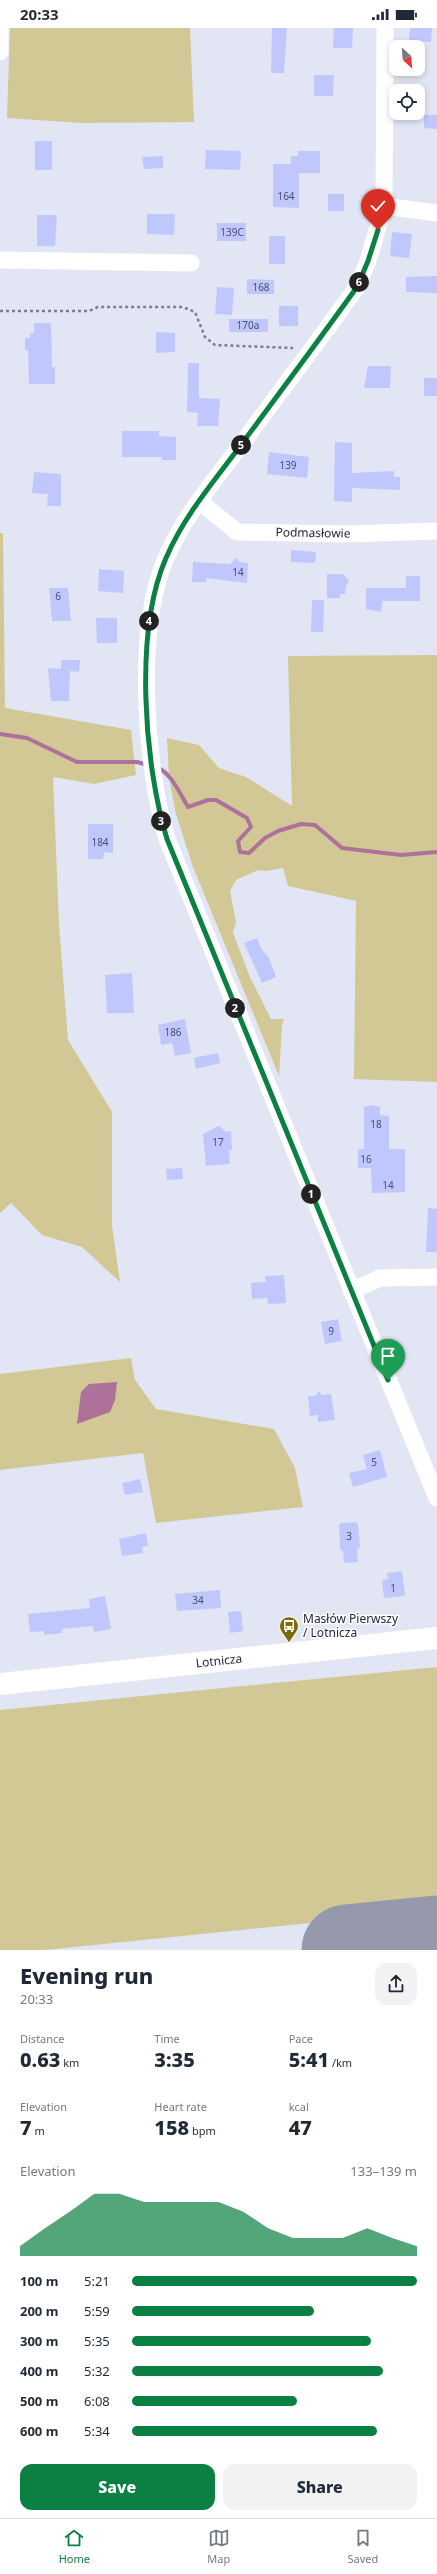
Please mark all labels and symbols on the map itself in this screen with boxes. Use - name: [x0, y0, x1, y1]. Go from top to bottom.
- north arrow: [389, 40, 425, 76]
- house number: 164: [277, 189, 295, 203]
- pin: [361, 189, 395, 230]
- house number: 139C: [220, 225, 244, 239]
- pin: 6: [349, 272, 369, 292]
- house number: 168: [252, 280, 270, 294]
- house number: 170a: [237, 318, 259, 332]
- pin: 5: [231, 435, 251, 455]
- house number: 139: [279, 458, 297, 472]
- street label: Podmasłowie: [275, 523, 351, 542]
- house number: 14: [232, 565, 244, 579]
- house number: 6: [55, 589, 61, 603]
- pin: 4: [139, 611, 159, 631]
- pin: 3: [151, 811, 171, 831]
- house number: 184: [91, 835, 109, 849]
- pin: 2: [225, 998, 245, 1018]
- house number: 186: [164, 1025, 182, 1039]
- house number: 18: [370, 1117, 382, 1131]
- house number: 17: [212, 1135, 224, 1149]
- house number: 16: [360, 1152, 372, 1166]
- house number: 14: [382, 1178, 394, 1192]
- pin: 1: [301, 1184, 321, 1204]
- house number: 9: [328, 1324, 334, 1338]
- pin: [371, 1339, 405, 1380]
- house number: 5: [371, 1455, 377, 1469]
- house number: 3: [346, 1529, 352, 1543]
- house number: 1: [390, 1581, 396, 1595]
- house number: 34: [192, 1593, 204, 1607]
- place label: Masłów Pierwszy / Lotnicza: [303, 1610, 399, 1641]
- bus stop icon: Masłów Pierwszy / Lotnicza: [278, 1615, 300, 1643]
- street label: Lotnicza: [195, 1650, 243, 1671]

